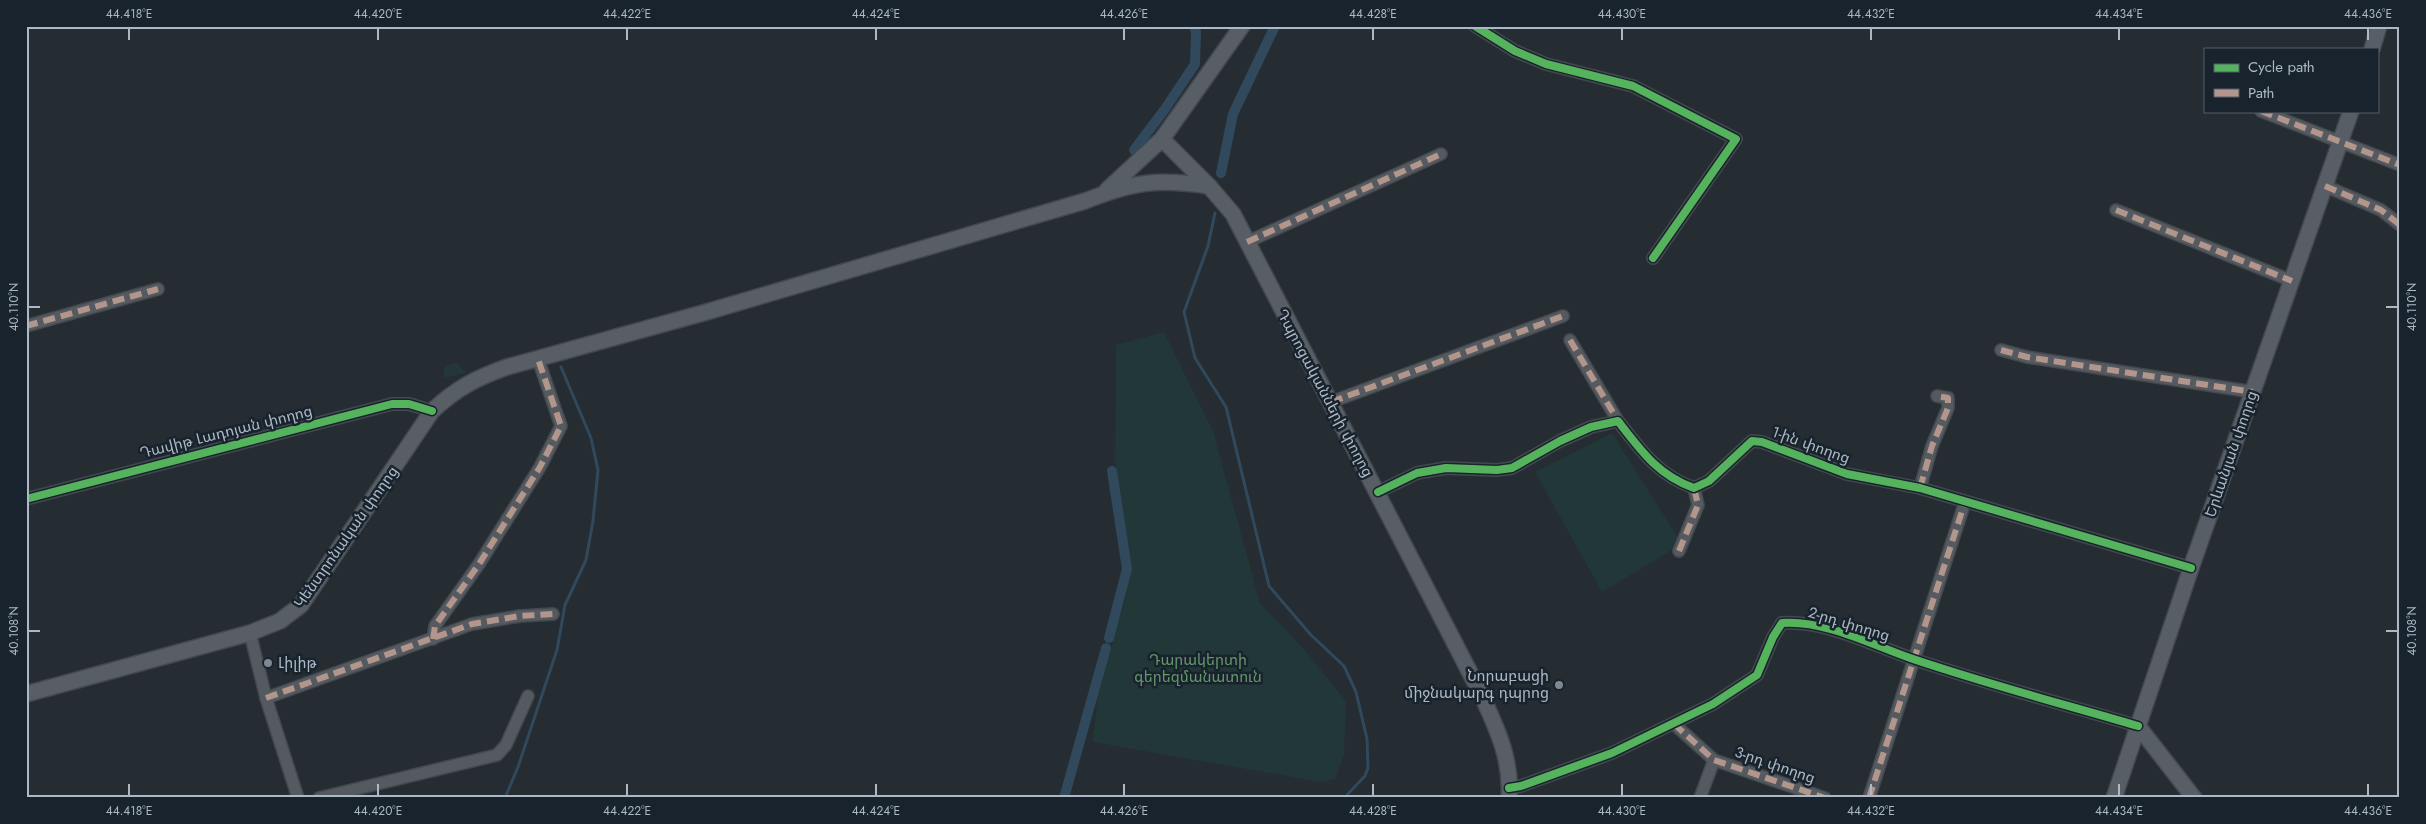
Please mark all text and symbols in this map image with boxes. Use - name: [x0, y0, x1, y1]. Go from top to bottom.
- text: 44.418°E: [106, 5, 152, 23]
- text: 44.420°E: [354, 5, 402, 23]
- text: 44.422°E: [603, 5, 651, 23]
- text: 44.424°E: [852, 5, 900, 23]
- text: 44.426°E: [1100, 5, 1148, 23]
- text: 44.428°E: [1349, 5, 1397, 23]
- text: 44.430°E: [1598, 5, 1646, 23]
- text: 44.432°E: [1847, 5, 1895, 23]
- text: 44.434°E: [2095, 5, 2143, 23]
- text: 44.436°E: [2344, 5, 2392, 23]
- legend: [2204, 48, 2378, 112]
- text: Cycle path: [2248, 56, 2315, 78]
- text: Path: [2248, 82, 2274, 104]
- text: 40.110°N: [5, 283, 23, 331]
- text: 40.110°N: [2403, 283, 2421, 331]
- street label: Դպրոցականների փողոց: [1271, 305, 1379, 481]
- street label: Երևանյան փողոց: [2199, 388, 2263, 520]
- street label: Դավիթ Լադոյան փողոց: [137, 400, 315, 464]
- street label: 1-ին փողոց: [1769, 421, 1853, 469]
- street label: Կենտրոնական փողոց: [289, 461, 403, 613]
- street label: 2-րդ փողոց: [1806, 601, 1892, 647]
- text: 40.108°N: [5, 606, 23, 656]
- text: 40.108°N: [2403, 606, 2421, 656]
- park label: Դարակերտի գերեզմանատուն: [1134, 649, 1262, 688]
- place label: Լիլիթ: [278, 652, 317, 674]
- marker: Լիլիթ: [262, 657, 274, 669]
- place label: Նորաբացի միջնակարգ դպրոց: [1404, 665, 1549, 704]
- marker: Նորաբացի միջնակարգ դպրոց: [1553, 679, 1565, 691]
- street label: 3-րդ փողոց: [1732, 741, 1818, 789]
- text: 44.418°E: [106, 802, 152, 820]
- text: 44.420°E: [354, 802, 402, 820]
- text: 44.422°E: [603, 802, 651, 820]
- text: 44.424°E: [852, 802, 900, 820]
- text: 44.426°E: [1100, 802, 1148, 820]
- text: 44.428°E: [1349, 802, 1397, 820]
- text: 44.430°E: [1598, 802, 1646, 820]
- text: 44.432°E: [1847, 802, 1895, 820]
- text: 44.434°E: [2095, 802, 2143, 820]
- text: 44.436°E: [2344, 802, 2392, 820]

